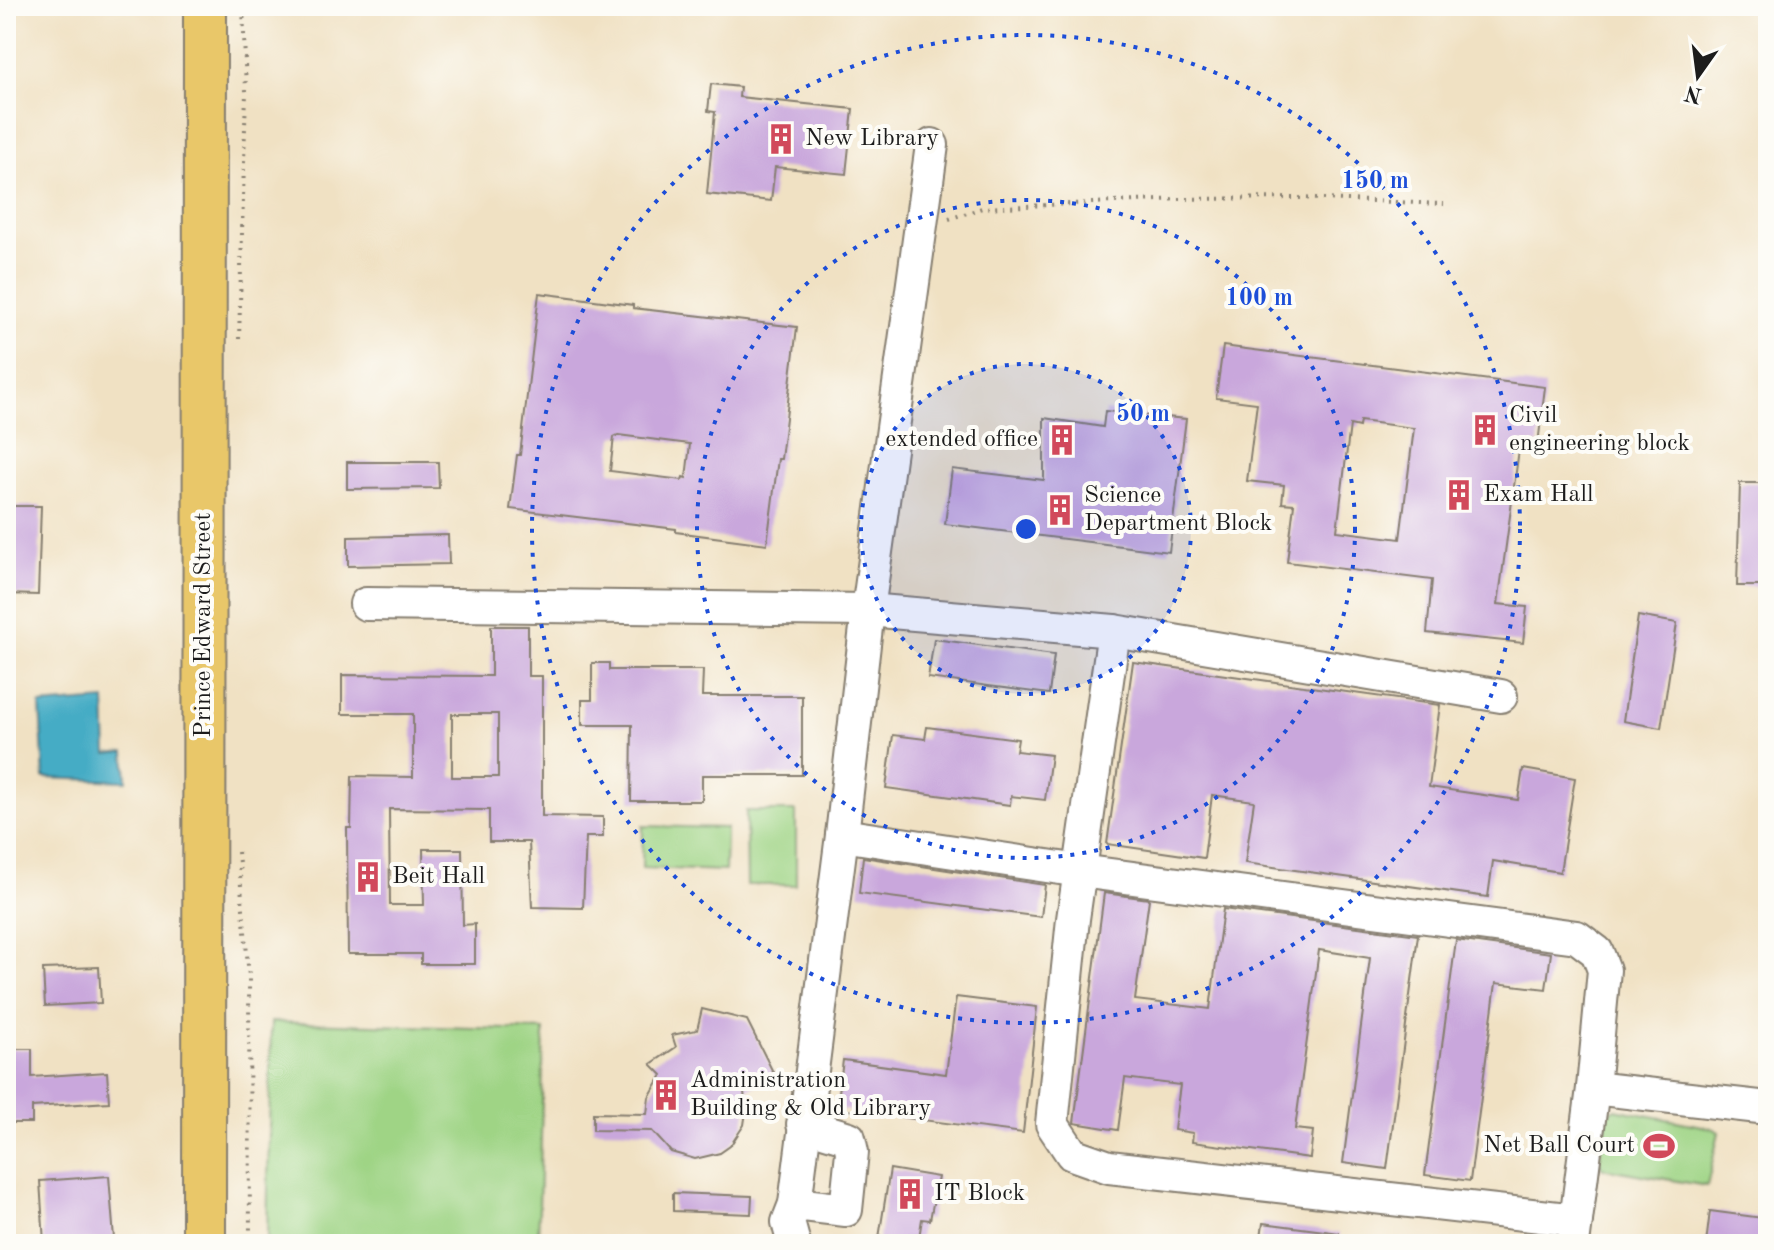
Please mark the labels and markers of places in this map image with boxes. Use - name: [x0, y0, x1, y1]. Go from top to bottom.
- building icon: New Library: [764, 122, 798, 156]
- place label: New Library: [805, 127, 939, 151]
- place label: Civil engineering block: [1509, 404, 1690, 456]
- building icon: Civil engineering block: [1468, 413, 1502, 447]
- building icon: extended office: [1045, 423, 1079, 457]
- place label: extended office: [885, 428, 1038, 452]
- building icon: Exam Hall: [1442, 478, 1476, 512]
- place label: Exam Hall: [1483, 483, 1593, 507]
- place label: Science Department Block: [1084, 484, 1272, 536]
- building icon: Science Department Block: [1043, 493, 1077, 527]
- centre of rings: [1012, 515, 1040, 543]
- building icon: Beit Hall: [351, 860, 385, 894]
- place label: Beit Hall: [392, 865, 485, 889]
- place label: Administration Building & Old Library: [690, 1069, 931, 1121]
- building icon: Administration Building & Old Library: [649, 1078, 683, 1112]
- sports icon: Net Ball Court: [1642, 1129, 1676, 1163]
- place label: Net Ball Court: [1483, 1134, 1635, 1158]
- building icon: IT Block: [893, 1177, 927, 1211]
- place label: IT Block: [934, 1182, 1025, 1206]

